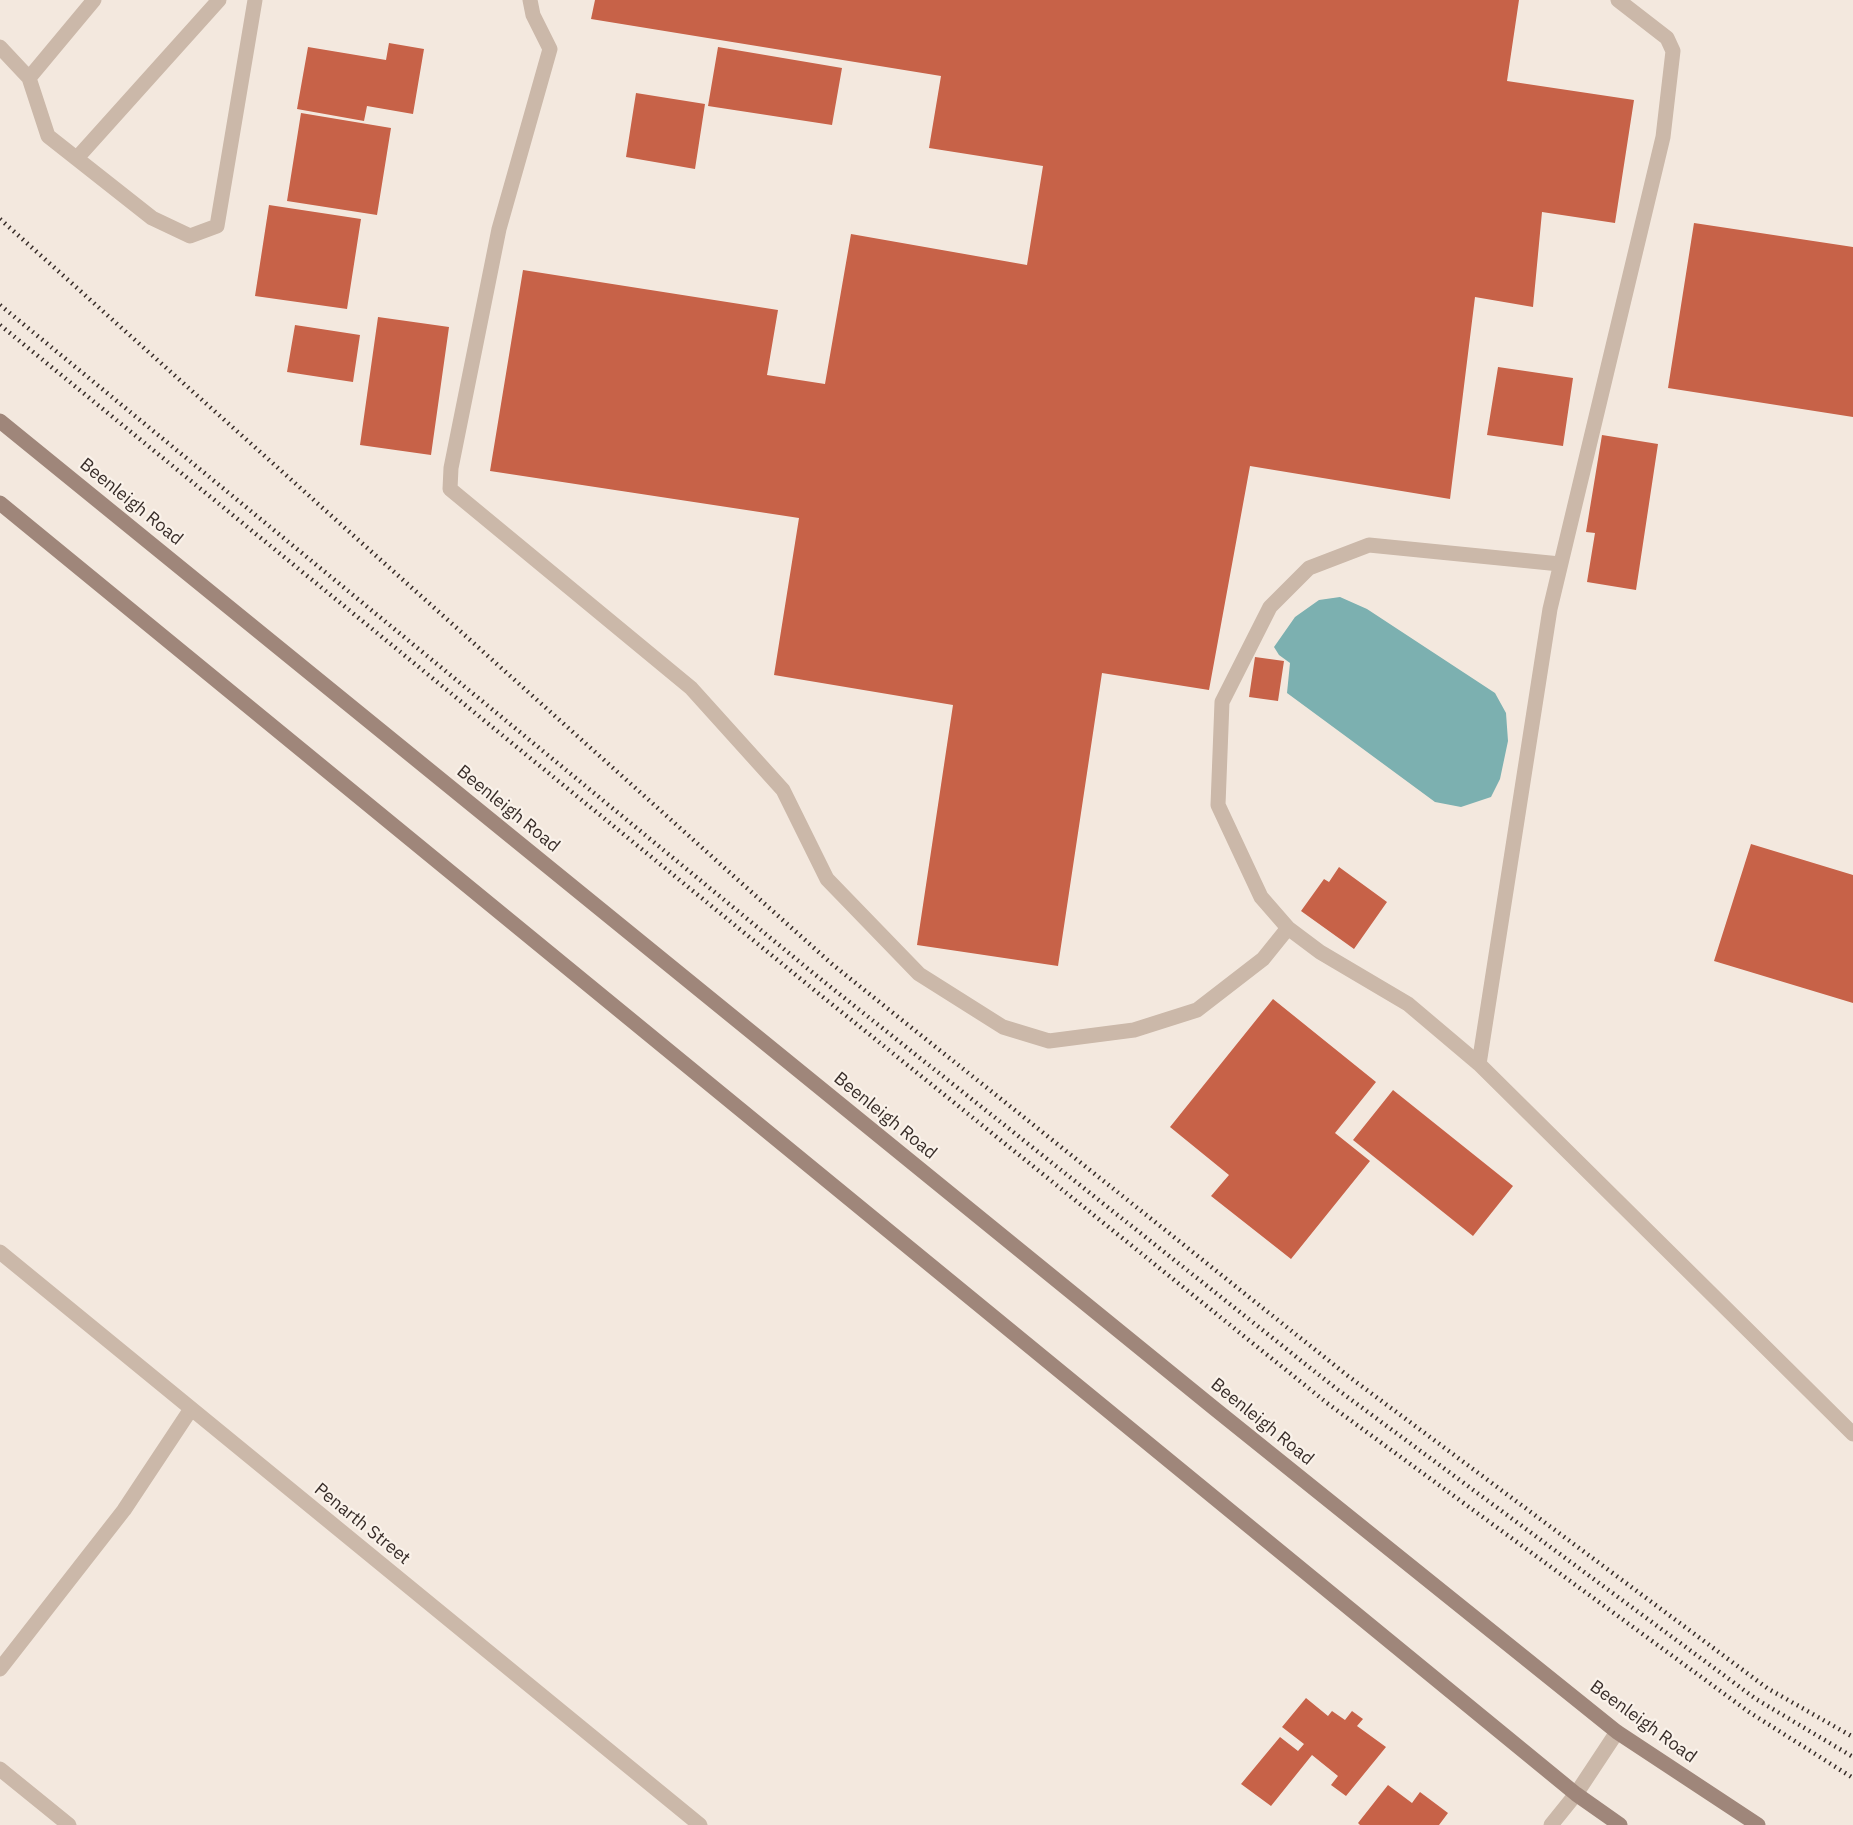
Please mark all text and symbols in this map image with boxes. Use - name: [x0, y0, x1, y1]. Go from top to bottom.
- street label: Beenleigh Road: [75, 454, 187, 550]
- street label: Beenleigh Road: [452, 761, 564, 857]
- street label: Beenleigh Road: [829, 1068, 941, 1164]
- street label: Beenleigh Road: [1206, 1374, 1318, 1470]
- street label: Penarth Street: [310, 1479, 414, 1569]
- street label: Beenleigh Road: [1586, 1676, 1700, 1768]

